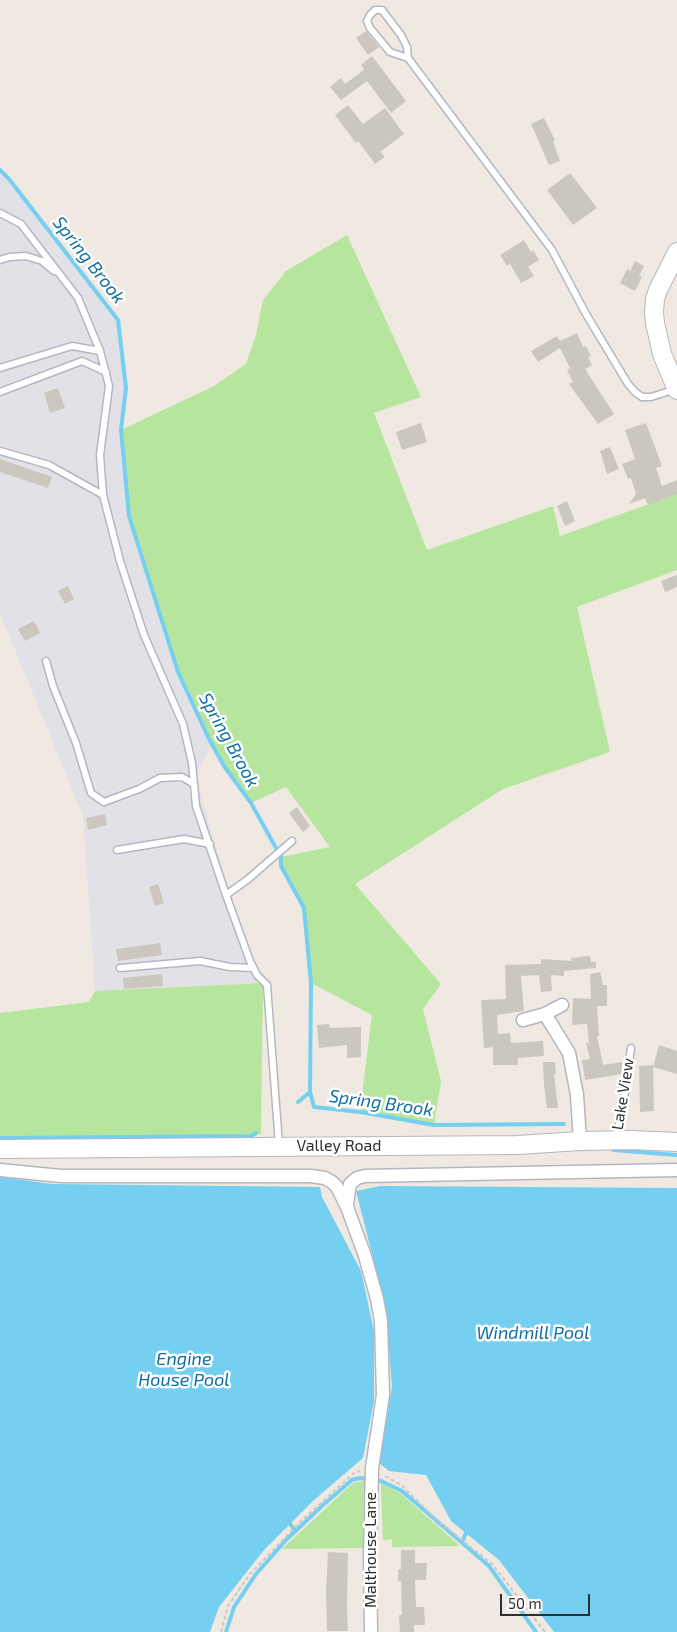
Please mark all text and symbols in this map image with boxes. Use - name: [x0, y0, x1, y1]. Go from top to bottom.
- water label: Spring Brook: [48, 212, 130, 308]
- water label: Spring Brook: [194, 689, 264, 791]
- street label: Lake View: [608, 1057, 638, 1131]
- water label: Spring Brook: [328, 1085, 434, 1121]
- street label: Valley Road: [296, 1136, 382, 1156]
- water label: Windmill Pool: [477, 1322, 589, 1344]
- water label: Engine House Pool: [138, 1348, 230, 1390]
- street label: Malthouse Lane: [361, 1492, 381, 1608]
- scale bar: [502, 1584, 592, 1616]
- text: 50 m: [508, 1594, 542, 1612]

